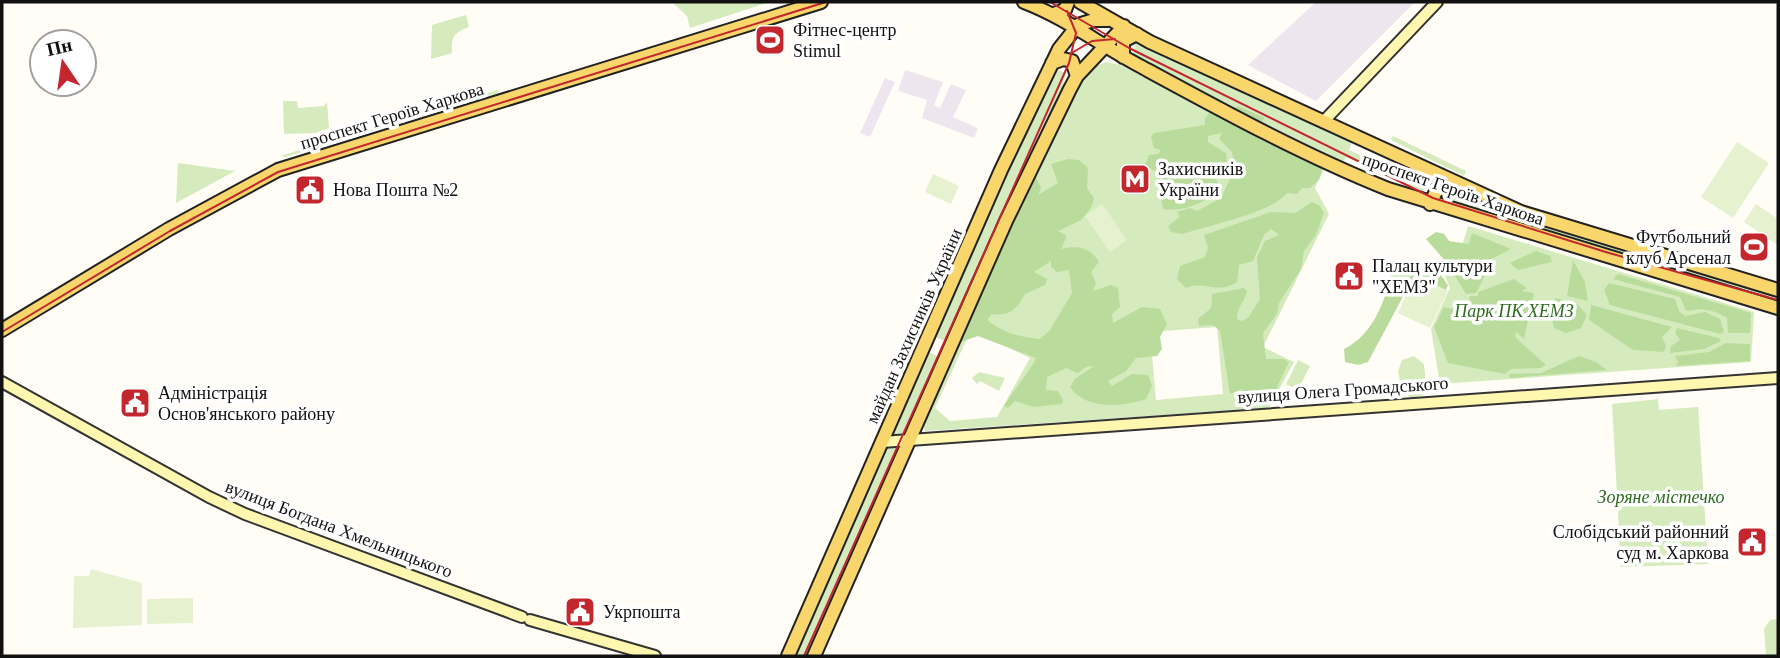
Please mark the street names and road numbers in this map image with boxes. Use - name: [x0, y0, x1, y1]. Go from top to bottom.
- street label: проспект Героїв Харкова: [298, 79, 486, 153]
- street label: проспект Героїв Харкова: [1360, 149, 1546, 229]
- street label: майдан Захисників України: [862, 225, 966, 426]
- street label: вулиця Олега Громадського: [1237, 373, 1449, 407]
- street label: вулиця Богдана Хмельницького: [223, 476, 455, 582]

